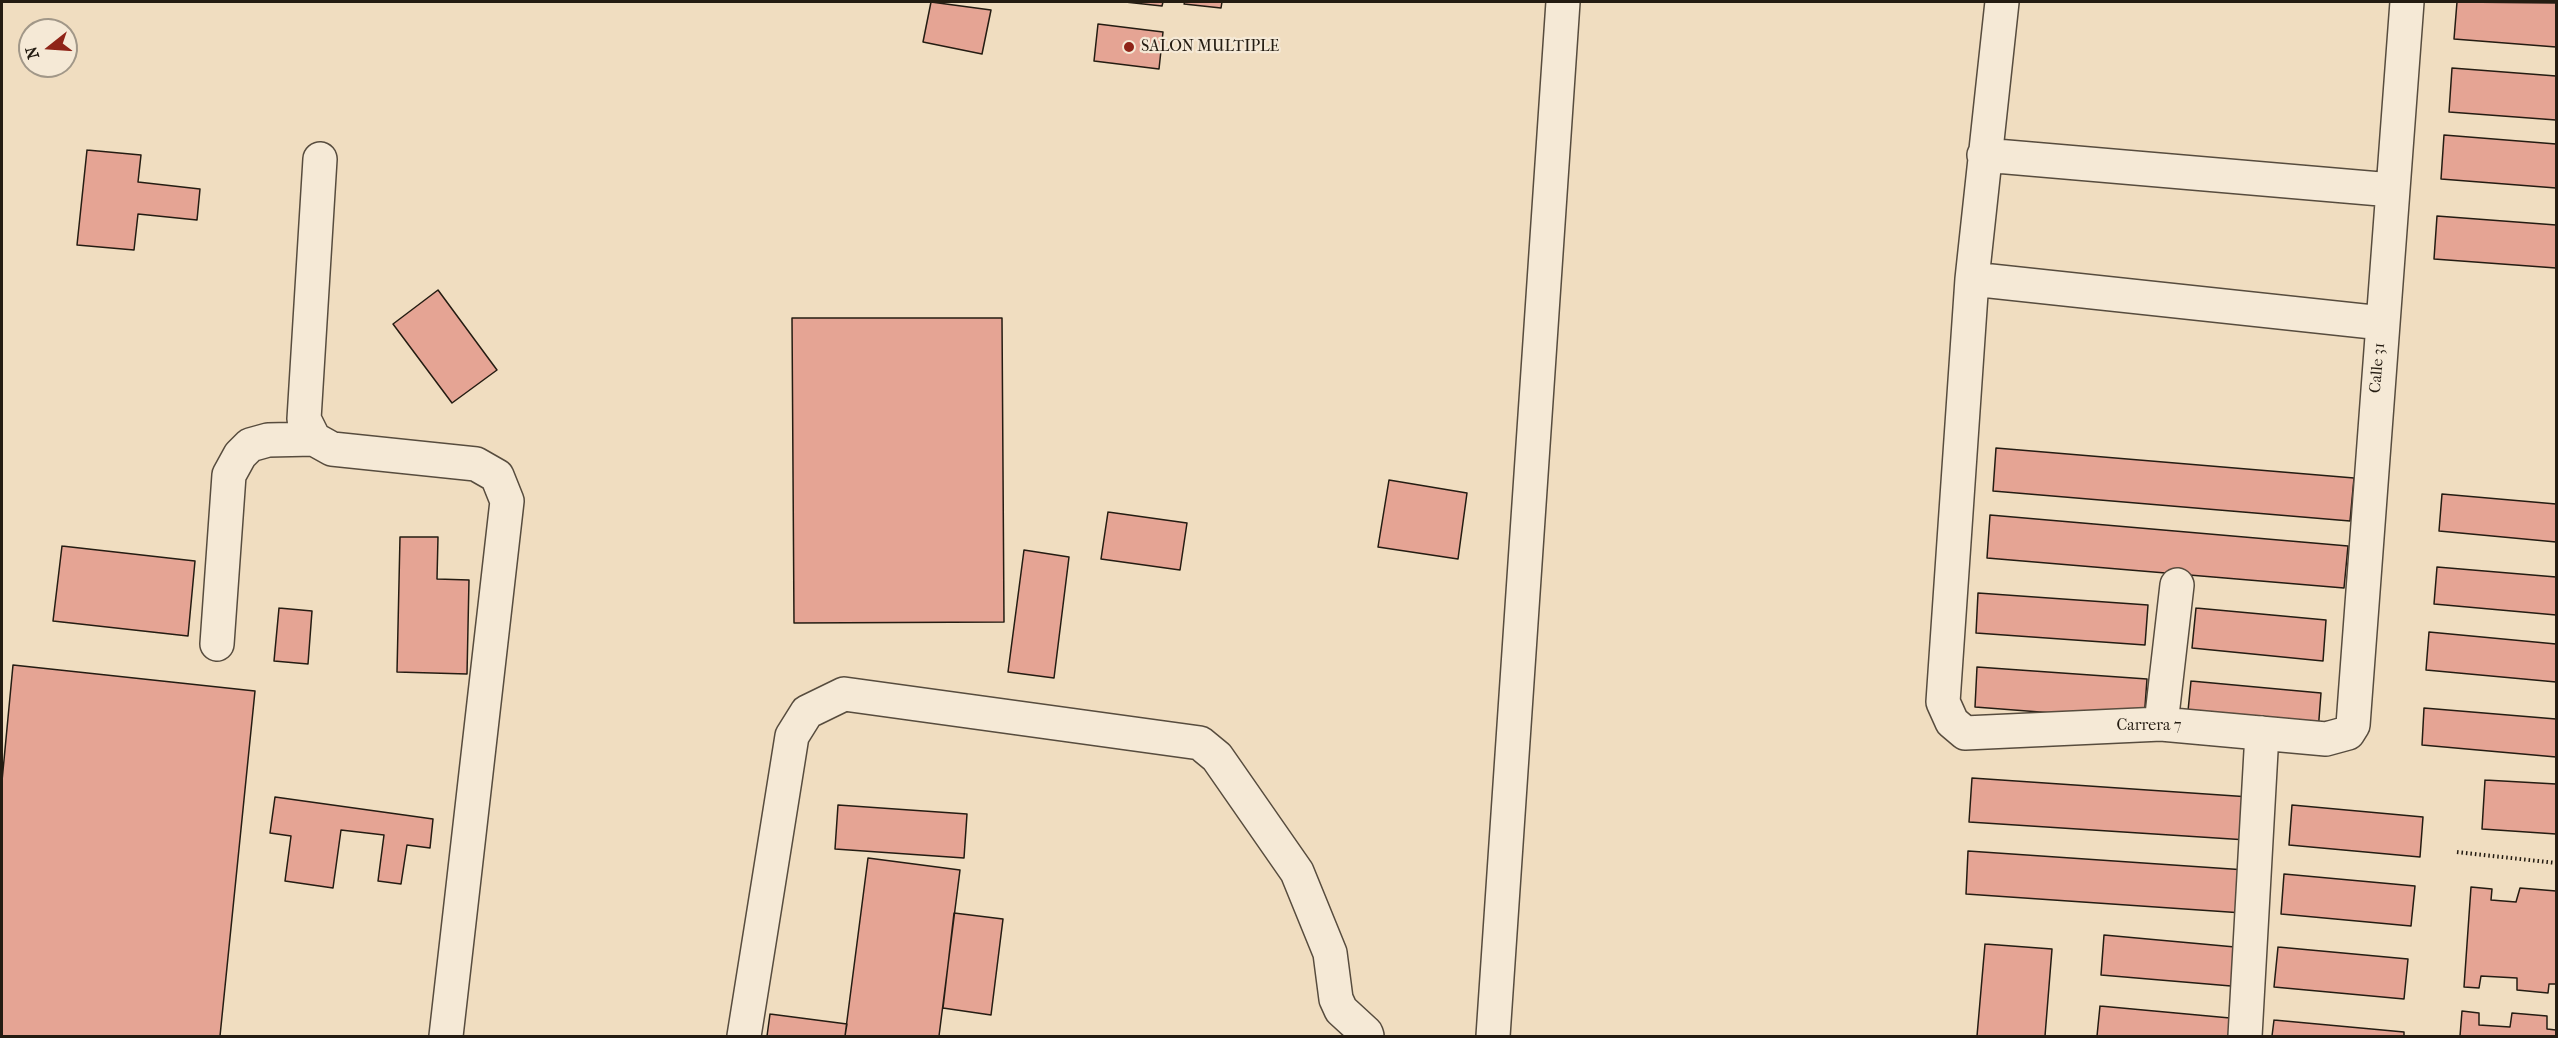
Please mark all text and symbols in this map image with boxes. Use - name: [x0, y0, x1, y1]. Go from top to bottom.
- north arrow: [18, 18, 78, 78]
- place label: SALON MULTIPLE: [1141, 37, 1279, 57]
- marker: SALON MULTIPLE: [1122, 40, 1136, 54]
- text: N: [21, 44, 43, 61]
- street label: Calle 31: [2366, 342, 2390, 394]
- street label: Carrera 7: [2117, 716, 2181, 736]

